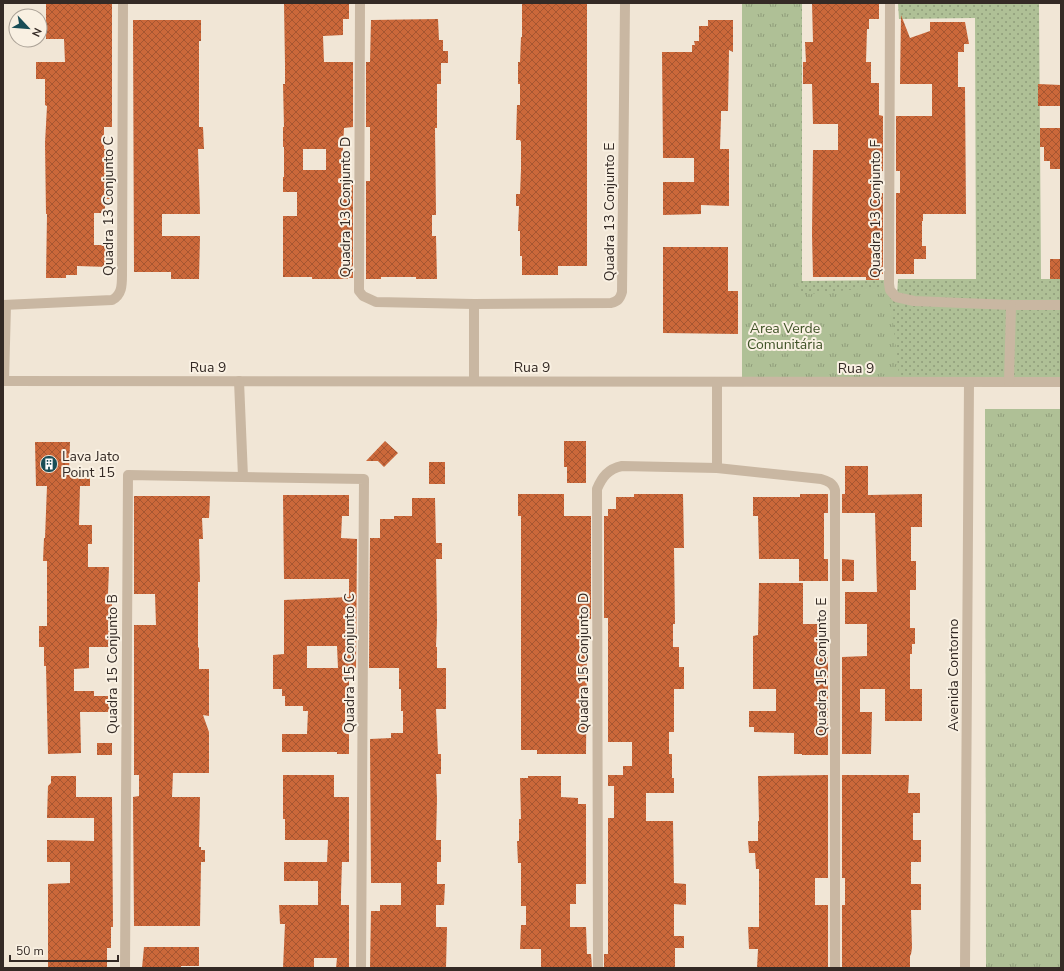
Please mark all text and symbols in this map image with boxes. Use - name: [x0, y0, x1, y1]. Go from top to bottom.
- north arrow: [8, 8, 48, 48]
- text: N: [28, 25, 45, 39]
- street label: Quadra 13 Conjunto C: [99, 136, 118, 276]
- street label: Quadra 13 Conjunto D: [336, 137, 355, 277]
- street label: Quadra 13 Conjunto F: [866, 140, 885, 278]
- street label: Quadra 13 Conjunto E: [600, 143, 619, 281]
- park label: Area Verde Comunitária: [747, 319, 823, 354]
- street label: Rua 9: [190, 358, 226, 377]
- street label: Rua 9: [514, 358, 550, 377]
- street label: Rua 9: [838, 359, 874, 378]
- place label: Lava Jato Point 15: [62, 447, 120, 482]
- building icon: Lava Jato Point 15: [39, 454, 59, 474]
- street label: Quadra 15 Conjunto C: [340, 593, 359, 733]
- street label: Quadra 15 Conjunto D: [574, 593, 593, 733]
- street label: Quadra 15 Conjunto B: [103, 594, 122, 734]
- street label: Quadra 15 Conjunto E: [812, 598, 831, 736]
- street label: Avenida Contorno: [944, 618, 963, 731]
- scale bar: [10, 937, 118, 963]
- text: 50 m: [16, 943, 44, 959]

